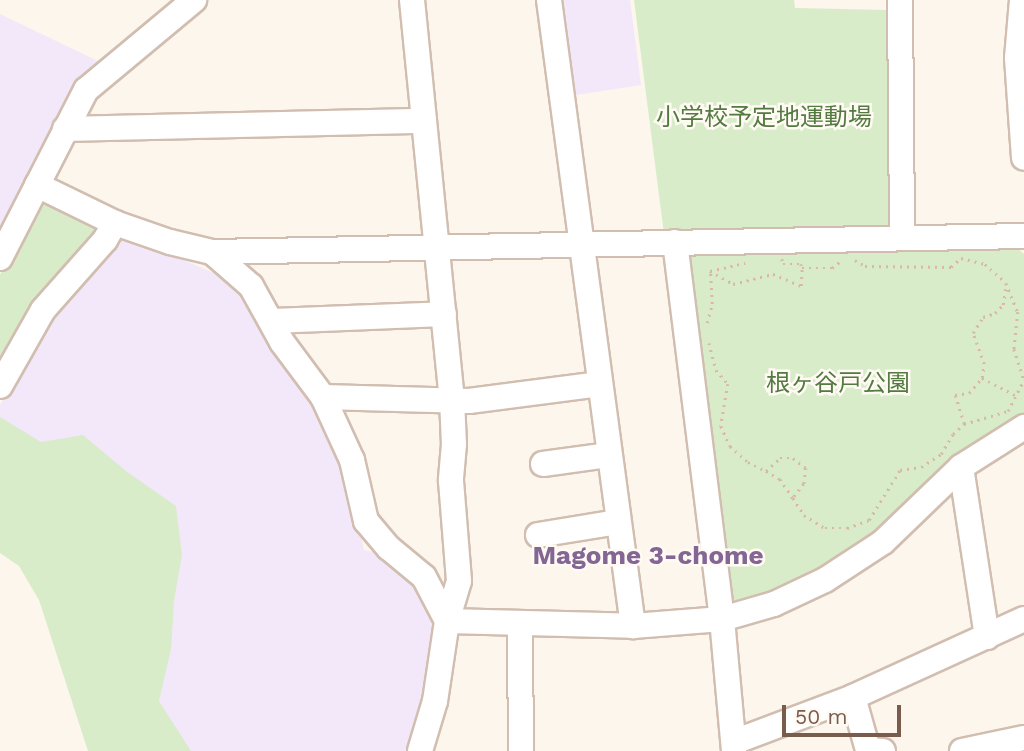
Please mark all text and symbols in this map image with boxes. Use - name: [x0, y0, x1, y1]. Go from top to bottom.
- park label: 小学校予定地運動場: [656, 104, 872, 132]
- park label: 根ヶ谷戸公園: [766, 370, 910, 398]
- district label: Magome 3-chome: [533, 540, 763, 572]
- scale bar: [786, 692, 905, 736]
- text: 50 m: [795, 704, 847, 729]

